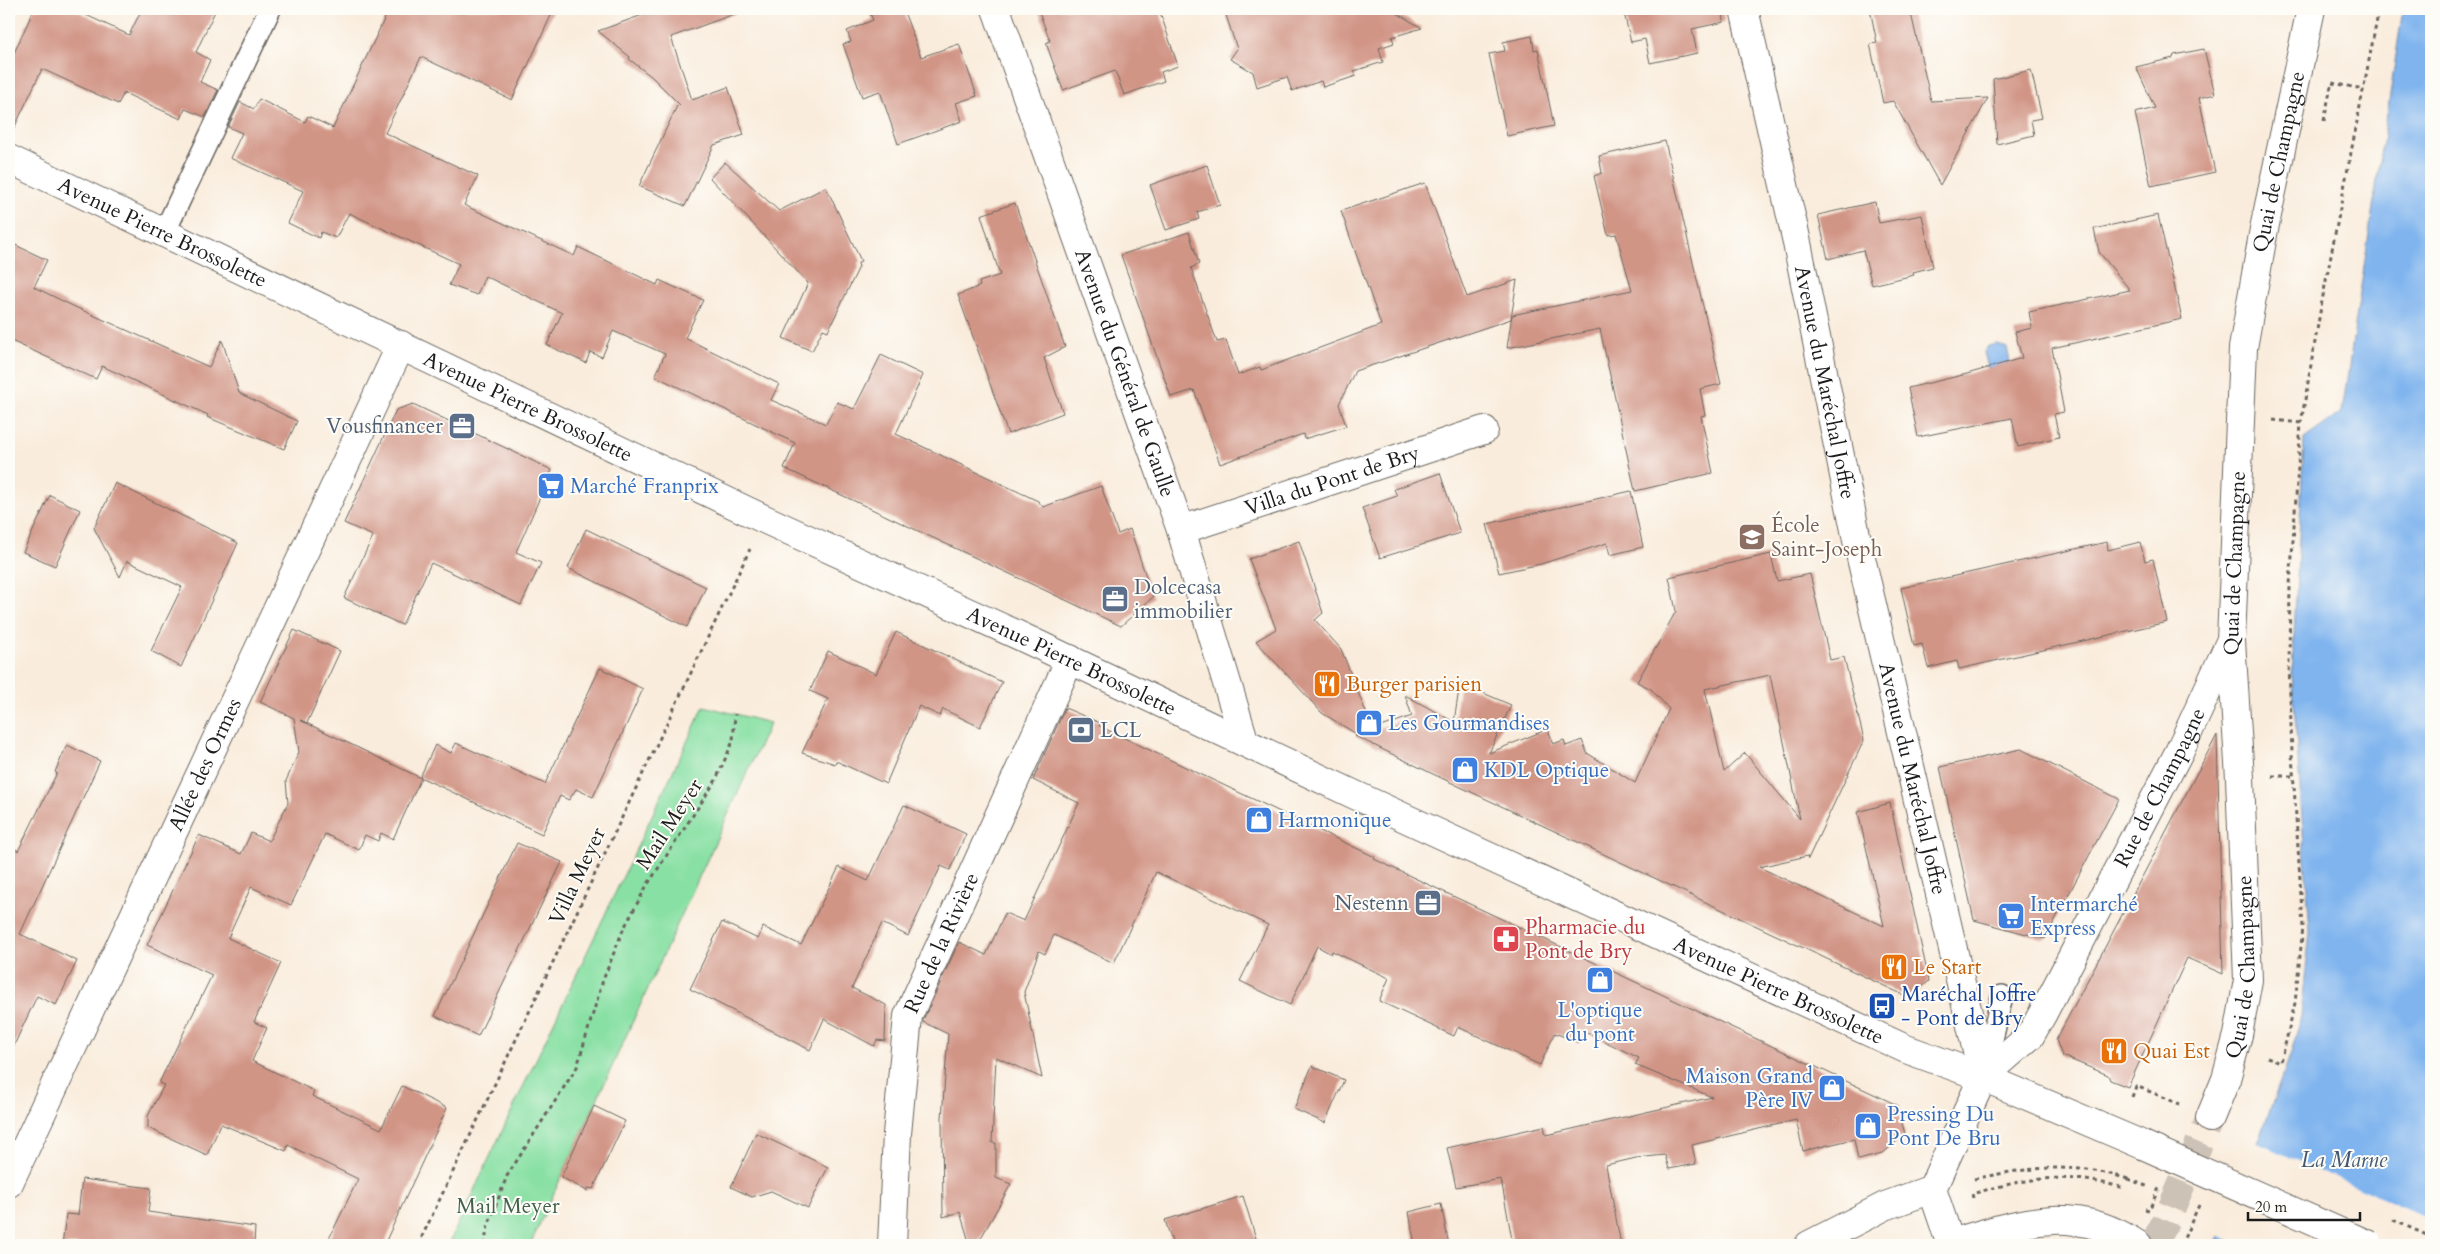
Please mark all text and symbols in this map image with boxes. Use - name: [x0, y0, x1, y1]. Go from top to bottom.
- street label: Quai de Champagne: [2246, 69, 2312, 255]
- street label: Avenue Pierre Brossolette: [53, 170, 272, 295]
- street label: Avenue du Général de Gaulle: [1067, 245, 1182, 501]
- street label: Avenue du Maréchal Joffre: [1787, 263, 1862, 502]
- street label: Avenue Pierre Brossolette: [418, 345, 637, 469]
- office icon: Vousfinancer: [447, 411, 477, 441]
- place label: Vousfinancer: [326, 412, 443, 441]
- street label: Villa du Pont de Bry: [1241, 438, 1423, 523]
- street label: Quai de Champagne: [2217, 470, 2253, 656]
- supermarket icon: Marché Franprix: [536, 471, 566, 501]
- place label: Marché Franprix: [570, 472, 719, 501]
- place label: École Saint-Joseph: [1771, 511, 1883, 564]
- school or university icon: École Saint-Joseph: [1737, 522, 1767, 552]
- place label: Dolcecasa immobilier: [1134, 573, 1233, 626]
- office icon: Dolcecasa immobilier: [1100, 584, 1130, 614]
- street label: Avenue Pierre Brossolette: [962, 600, 1181, 723]
- street label: Avenue du Maréchal Joffre: [1871, 660, 1954, 898]
- restaurant icon: Burger parisien: [1312, 669, 1342, 699]
- place label: Burger parisien: [1346, 670, 1482, 699]
- street label: Allée des Ormes: [162, 693, 249, 836]
- street label: Rue de Champagne: [2107, 703, 2212, 873]
- shop icon: Les Gourmandises: [1354, 708, 1384, 738]
- place label: Les Gourmandises: [1388, 709, 1550, 738]
- bank icon: LCL: [1066, 715, 1096, 745]
- place label: LCL: [1100, 716, 1142, 745]
- shop icon: KDL Optique: [1450, 755, 1480, 785]
- place label: KDL Optique: [1484, 756, 1609, 785]
- street label: Mail Meyer: [629, 773, 710, 876]
- shop icon: Harmonique: [1244, 805, 1274, 835]
- place label: Harmonique: [1278, 806, 1392, 835]
- street label: Villa Meyer: [542, 822, 613, 930]
- street label: Rue de la Rivière: [897, 868, 986, 1018]
- street label: Quai de Champagne: [2218, 875, 2263, 1062]
- office icon: Nestenn: [1413, 888, 1443, 918]
- place label: Nestenn: [1334, 889, 1409, 918]
- place label: Intermarché Express: [2030, 890, 2138, 943]
- supermarket icon: Intermarché Express: [1996, 901, 2026, 931]
- place label: Pharmacie du Pont de Bry: [1525, 913, 1646, 966]
- pharmacy icon: Pharmacie du Pont de Bry: [1491, 924, 1521, 954]
- street label: Avenue Pierre Brossolette: [1668, 930, 1888, 1052]
- restaurant icon: Le Start: [1879, 952, 1909, 982]
- place label: Le Start: [1913, 953, 1982, 982]
- shop icon: L'optique du pont: [1585, 965, 1615, 995]
- place label: Maréchal Joffre - Pont de Bry: [1901, 980, 2036, 1033]
- bus stop icon: Maréchal Joffre - Pont de Bry: [1867, 991, 1897, 1021]
- place label: L'optique du pont: [1558, 996, 1642, 1049]
- restaurant icon: Quai Est: [2099, 1036, 2129, 1066]
- place label: Quai Est: [2133, 1037, 2210, 1066]
- place label: Maison Grand Père IV: [1686, 1062, 1814, 1115]
- shop icon: Maison Grand Père IV: [1817, 1073, 1847, 1103]
- place label: Pressing Du Pont De Bru: [1887, 1100, 2001, 1153]
- shop icon: Pressing Du Pont De Bru: [1853, 1111, 1883, 1141]
- water label: La Marne: [2301, 1145, 2388, 1175]
- scale bar: [2248, 1189, 2360, 1221]
- park label: Mail Meyer: [456, 1192, 560, 1221]
- text: 20 m: [2255, 1197, 2287, 1217]

